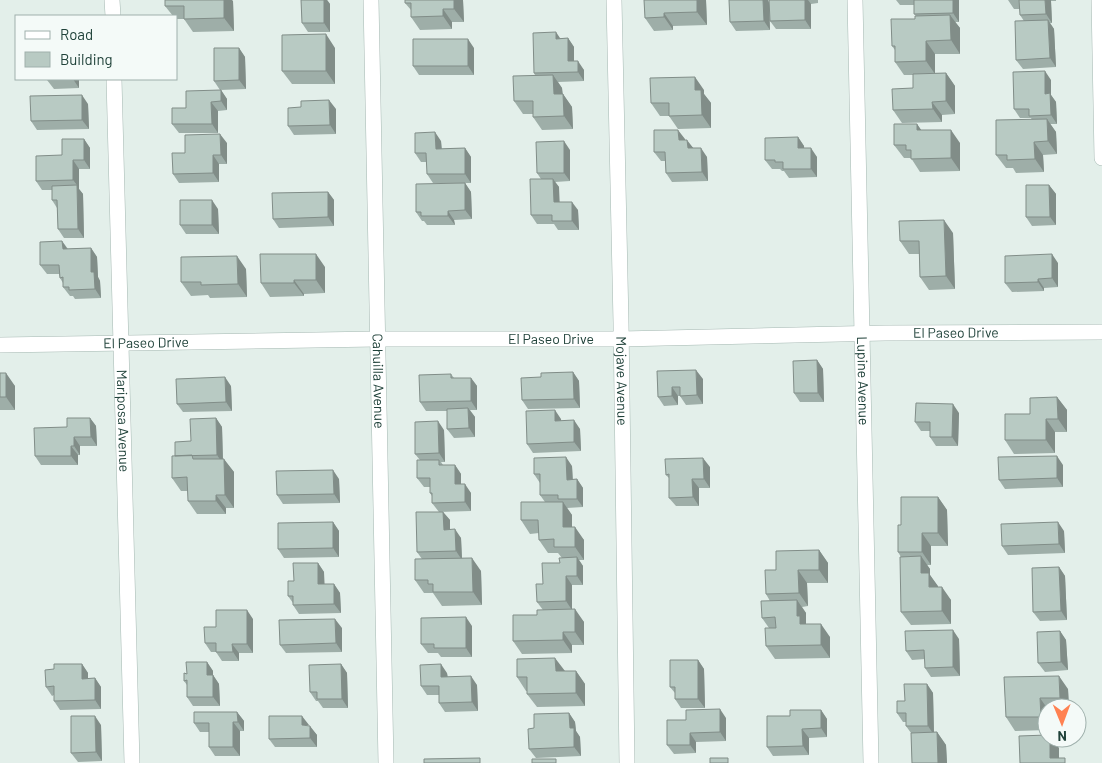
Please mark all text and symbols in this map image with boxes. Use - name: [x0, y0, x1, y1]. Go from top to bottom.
- legend: [15, 15, 178, 80]
- text: Road: [60, 25, 93, 43]
- text: Building: [60, 50, 113, 68]
- street label: El Paseo Drive: [913, 323, 999, 341]
- street label: El Paseo Drive: [508, 330, 594, 347]
- street label: El Paseo Drive: [103, 333, 189, 351]
- street label: Cahuilla Avenue: [370, 333, 388, 429]
- street label: Mojave Avenue: [613, 336, 631, 426]
- street label: Lupine Avenue: [854, 336, 873, 426]
- street label: Mariposa Avenue: [114, 369, 133, 472]
- north arrow: [1037, 698, 1087, 748]
- text: N: [1057, 728, 1067, 745]

